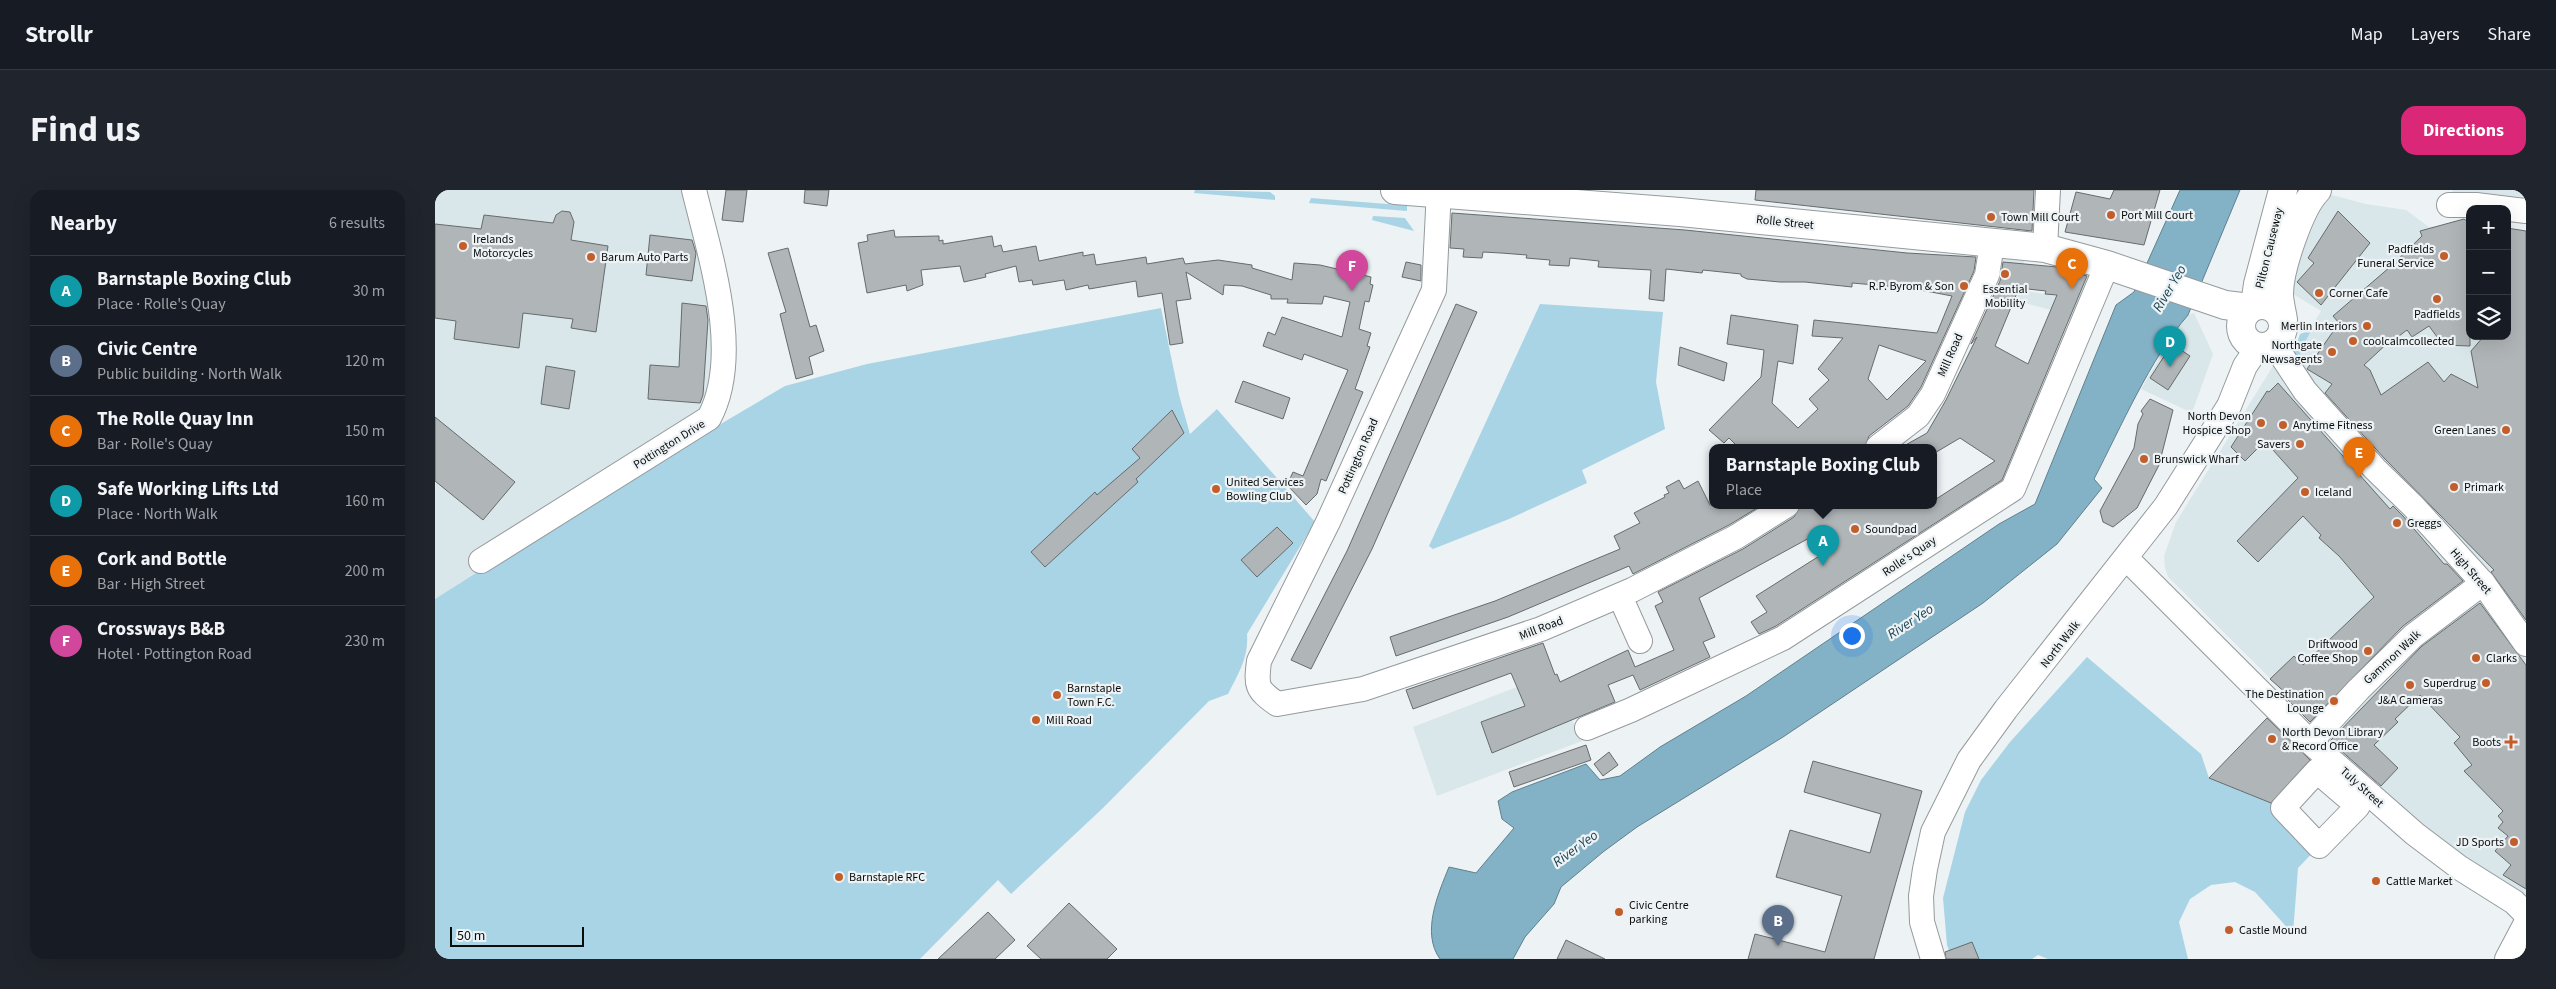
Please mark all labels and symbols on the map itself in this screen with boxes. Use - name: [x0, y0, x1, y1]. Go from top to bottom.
- street label: Pilton Causeway: [2251, 206, 2288, 290]
- place label: Port Mill Court: [2121, 207, 2193, 224]
- place label: Town Mill Court: [2001, 209, 2079, 226]
- marker: Port Mill Court: [2105, 209, 2117, 221]
- street label: Rolle Street: [1755, 211, 1815, 234]
- marker: Town Mill Court: [1985, 211, 1997, 223]
- place label: Irelands Motorcycles: [473, 231, 533, 262]
- marker: Irelands Motorcycles: [457, 240, 469, 252]
- place label: Padfields Funeral Service: [2357, 241, 2434, 272]
- pin: C: [2056, 248, 2088, 289]
- place label: Barum Auto Parts: [601, 249, 688, 266]
- pin: F: [1336, 250, 1368, 291]
- marker: Padfields Funeral Service: [2438, 250, 2450, 262]
- marker: Barum Auto Parts: [585, 251, 597, 263]
- water label: River Yeo: [2148, 261, 2192, 316]
- marker: Essential Mobility: [1999, 268, 2011, 280]
- place label: R.P. Byrom & Son: [1869, 278, 1954, 295]
- marker: R.P. Byrom & Son: [1958, 280, 1970, 292]
- place label: Essential Mobility: [1982, 281, 2028, 312]
- place label: Corner Cafe: [2329, 285, 2388, 302]
- marker: Corner Cafe: [2313, 287, 2325, 299]
- marker: Padfields: [2431, 293, 2443, 305]
- place label: Padfields: [2414, 306, 2460, 323]
- place label: Merlin Interiors: [2281, 318, 2357, 335]
- marker: Merlin Interiors: [2361, 320, 2373, 332]
- pin: D: [2154, 326, 2186, 367]
- street label: Mill Road: [1933, 331, 1968, 380]
- place label: coolcalmcollected: [2363, 333, 2454, 350]
- marker: coolcalmcollected: [2347, 335, 2359, 347]
- place label: Northgate Newsagents: [2261, 337, 2322, 368]
- marker: Northgate Newsagents: [2326, 346, 2338, 358]
- place label: North Devon Hospice Shop: [2182, 408, 2251, 439]
- street label: Pottington Drive: [630, 416, 708, 473]
- street label: Pottington Road: [1334, 416, 1383, 497]
- marker: North Devon Hospice Shop: [2255, 417, 2267, 429]
- place label: Anytime Fitness: [2293, 417, 2373, 434]
- marker: Anytime Fitness: [2277, 419, 2289, 431]
- place label: Green Lanes: [2434, 422, 2496, 439]
- marker: Green Lanes: [2500, 424, 2512, 436]
- place label: Savers: [2257, 436, 2290, 453]
- pin: E: [2343, 437, 2375, 478]
- marker: Savers: [2294, 438, 2306, 450]
- place label: Brunswick Wharf: [2154, 451, 2239, 468]
- marker: Brunswick Wharf: [2138, 453, 2150, 465]
- place label: United Services Bowling Club: [1226, 474, 1304, 505]
- place label: Primark: [2464, 479, 2504, 496]
- marker: Primark: [2448, 481, 2460, 493]
- marker: United Services Bowling Club: [1210, 483, 1222, 495]
- place label: Iceland: [2315, 484, 2352, 501]
- marker: Iceland: [2299, 486, 2311, 498]
- place label: Greggs: [2407, 515, 2441, 532]
- marker: Greggs: [2391, 517, 2403, 529]
- place label: Soundpad: [1865, 521, 1917, 538]
- marker: Soundpad: [1849, 523, 1861, 535]
- pin: A: [1807, 525, 1839, 566]
- street label: Rolle's Quay: [1879, 532, 1940, 581]
- street label: High Street: [2446, 545, 2495, 598]
- water label: River Yeo: [1883, 599, 1938, 644]
- street label: Mill Road: [1517, 612, 1566, 645]
- street label: North Walk: [2037, 617, 2084, 671]
- your location: [1839, 623, 1865, 649]
- street label: Gammon Walk: [2360, 626, 2425, 689]
- place label: Driftwood Coffee Shop: [2297, 636, 2358, 667]
- marker: Driftwood Coffee Shop: [2362, 645, 2374, 657]
- place label: Clarks: [2486, 650, 2517, 667]
- marker: Clarks: [2470, 652, 2482, 664]
- place label: Superdrug: [2423, 675, 2476, 692]
- marker: Superdrug: [2480, 677, 2492, 689]
- marker: J&A Cameras: [2404, 679, 2416, 691]
- place label: Barnstaple Town F.C.: [1067, 680, 1121, 711]
- place label: The Destination Lounge: [2245, 686, 2324, 717]
- marker: Barnstaple Town F.C.: [1051, 689, 1063, 701]
- place label: J&A Cameras: [2377, 692, 2443, 709]
- marker: The Destination Lounge: [2328, 695, 2340, 707]
- place label: Mill Road: [1046, 712, 1092, 729]
- marker: Mill Road: [1030, 714, 1042, 726]
- place label: North Devon Library & Record Office: [2282, 724, 2384, 755]
- marker: North Devon Library & Record Office: [2266, 733, 2278, 745]
- place label: Boots: [2472, 734, 2501, 751]
- marker: Boots: [2505, 736, 2517, 748]
- street label: Tuly Street: [2336, 763, 2387, 812]
- water label: River Yeo: [1549, 826, 1602, 872]
- place label: JD Sports: [2456, 834, 2504, 851]
- marker: JD Sports: [2508, 836, 2520, 848]
- place label: Barnstaple RFC: [849, 869, 925, 886]
- marker: Barnstaple RFC: [833, 871, 845, 883]
- place label: Cattle Market: [2386, 873, 2453, 890]
- marker: Cattle Market: [2370, 875, 2382, 887]
- place label: Civic Centre parking: [1629, 897, 1689, 928]
- pin: B: [1762, 905, 1794, 946]
- marker: Civic Centre parking: [1613, 906, 1625, 918]
- place label: Castle Mound: [2239, 922, 2307, 939]
- scale bar: [450, 924, 584, 947]
- marker: Castle Mound: [2223, 924, 2235, 936]

